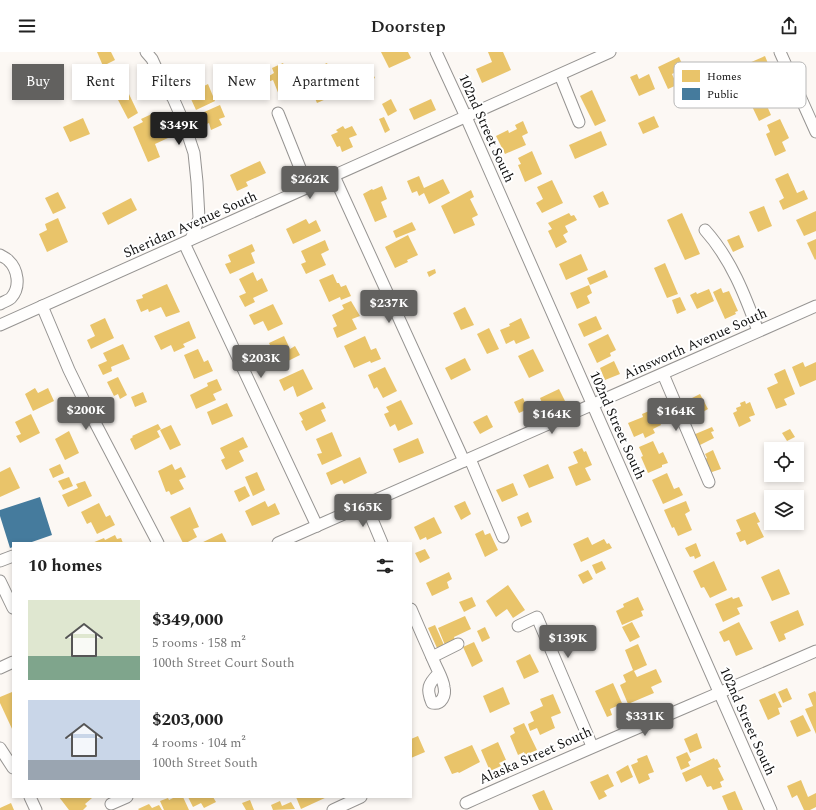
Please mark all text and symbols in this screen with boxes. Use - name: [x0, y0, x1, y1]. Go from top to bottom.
- text: Doorstep: [370, 13, 446, 40]
- icon: menu: [16, 15, 38, 37]
- icon: share: [778, 15, 800, 37]
- legend: [674, 62, 806, 108]
- chip: Buy: [12, 64, 64, 100]
- chip: Rent: [72, 64, 129, 100]
- chip: Filters: [137, 64, 205, 100]
- chip: New: [213, 64, 270, 100]
- chip: Apartment: [278, 64, 374, 100]
- text: Homes: [707, 68, 741, 85]
- street label: 102nd Street South: [453, 71, 520, 186]
- text: Public: [707, 86, 738, 103]
- pin: $349K: [151, 112, 207, 146]
- text: $349K: [159, 115, 199, 135]
- pin: $262K: [282, 166, 338, 200]
- text: $262K: [290, 169, 330, 189]
- street label: Sheridan Avenue South: [120, 185, 261, 263]
- pin: $237K: [361, 290, 417, 324]
- text: $237K: [369, 293, 409, 313]
- street label: Ainsworth Avenue South: [620, 302, 770, 385]
- pin: $203K: [233, 345, 289, 379]
- text: $203K: [241, 348, 281, 368]
- street label: 102nd Street South: [584, 368, 651, 483]
- pin: $200K: [58, 397, 114, 431]
- pin: $164K: [648, 398, 704, 432]
- text: $200K: [66, 400, 106, 420]
- pin: $164K: [524, 401, 580, 435]
- text: $164K: [656, 401, 696, 421]
- text: $164K: [532, 404, 572, 424]
- map controls: [764, 442, 804, 530]
- button: locate: [764, 442, 804, 482]
- button: layers: [764, 490, 804, 530]
- pin: $165K: [335, 494, 391, 528]
- text: $165K: [343, 497, 383, 517]
- text: 10 homes: [28, 553, 102, 579]
- icon: filters: [374, 555, 396, 577]
- text: $349,000: [152, 607, 223, 633]
- icon: home: [60, 616, 108, 664]
- pin: $139K: [540, 625, 596, 659]
- text: $139K: [548, 628, 588, 648]
- text: 5 rooms · 158 m²: [152, 633, 246, 653]
- text: 100th Street Court South: [152, 653, 295, 673]
- street label: 102nd Street South: [714, 664, 781, 779]
- pin: $331K: [617, 703, 673, 737]
- text: $331K: [625, 706, 665, 726]
- text: $203,000: [152, 707, 223, 733]
- icon: home: [60, 716, 108, 764]
- street label: Alaska Street South: [475, 721, 595, 790]
- text: 4 rooms · 104 m²: [152, 733, 246, 753]
- text: 100th Street South: [152, 753, 258, 773]

